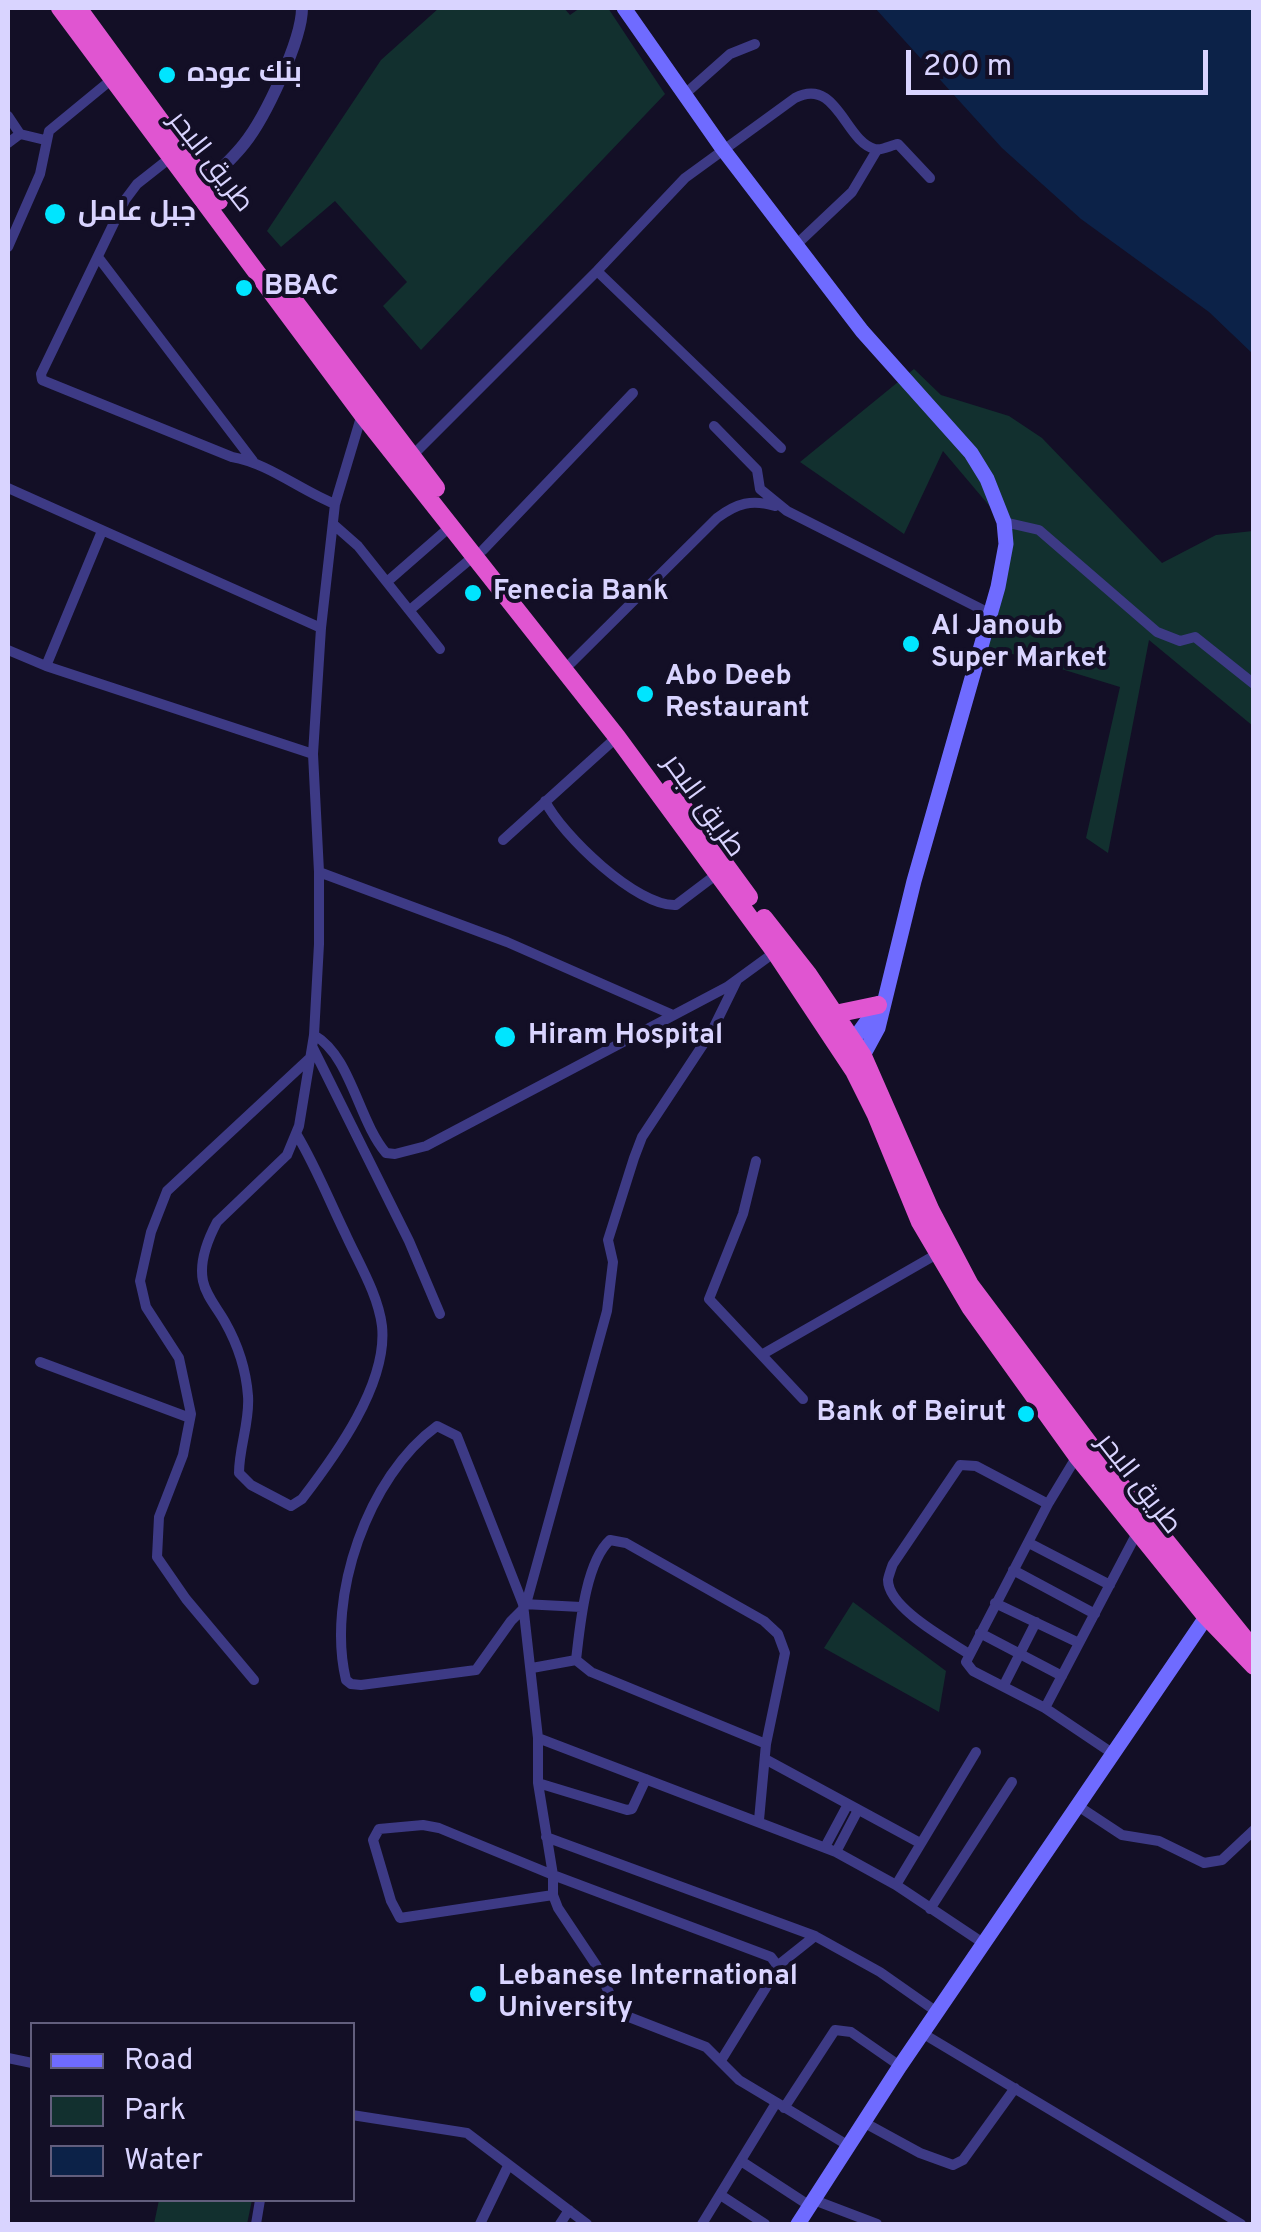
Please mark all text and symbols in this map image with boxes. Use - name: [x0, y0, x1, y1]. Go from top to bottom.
- scale bar: [911, 30, 1214, 92]
- text: 200 m: [923, 49, 1012, 86]
- place label: بنك عوده: [187, 58, 302, 92]
- marker: بنك عوده: [156, 64, 178, 86]
- street label: طريق البحر: [159, 106, 259, 220]
- place label: جبل عامل: [78, 197, 196, 231]
- marker: جبل عامل: [42, 201, 68, 227]
- place label: BBAC: [264, 271, 339, 305]
- marker: BBAC: [233, 277, 255, 299]
- place label: Fenecia Bank: [493, 576, 669, 610]
- marker: Fenecia Bank: [462, 582, 484, 604]
- place label: Al Janoub Super Market: [931, 611, 1107, 677]
- marker: Al Janoub Super Market: [900, 633, 922, 655]
- place label: Abo Deeb Restaurant: [665, 661, 809, 727]
- marker: Abo Deeb Restaurant: [634, 683, 656, 705]
- street label: طريق البحر: [653, 749, 751, 865]
- place label: Hiram Hospital: [528, 1020, 723, 1054]
- marker: Hiram Hospital: [492, 1024, 518, 1050]
- place label: Bank of Beirut: [816, 1397, 1006, 1431]
- marker: Bank of Beirut: [1015, 1403, 1037, 1425]
- street label: طريق البحر: [1087, 1428, 1187, 1542]
- place label: Lebanese International University: [498, 1961, 798, 2027]
- marker: Lebanese International University: [467, 1983, 489, 2005]
- legend: [30, 2022, 355, 2202]
- text: Road: [124, 2043, 193, 2080]
- text: Park: [124, 2093, 186, 2130]
- text: Water: [124, 2143, 203, 2180]

